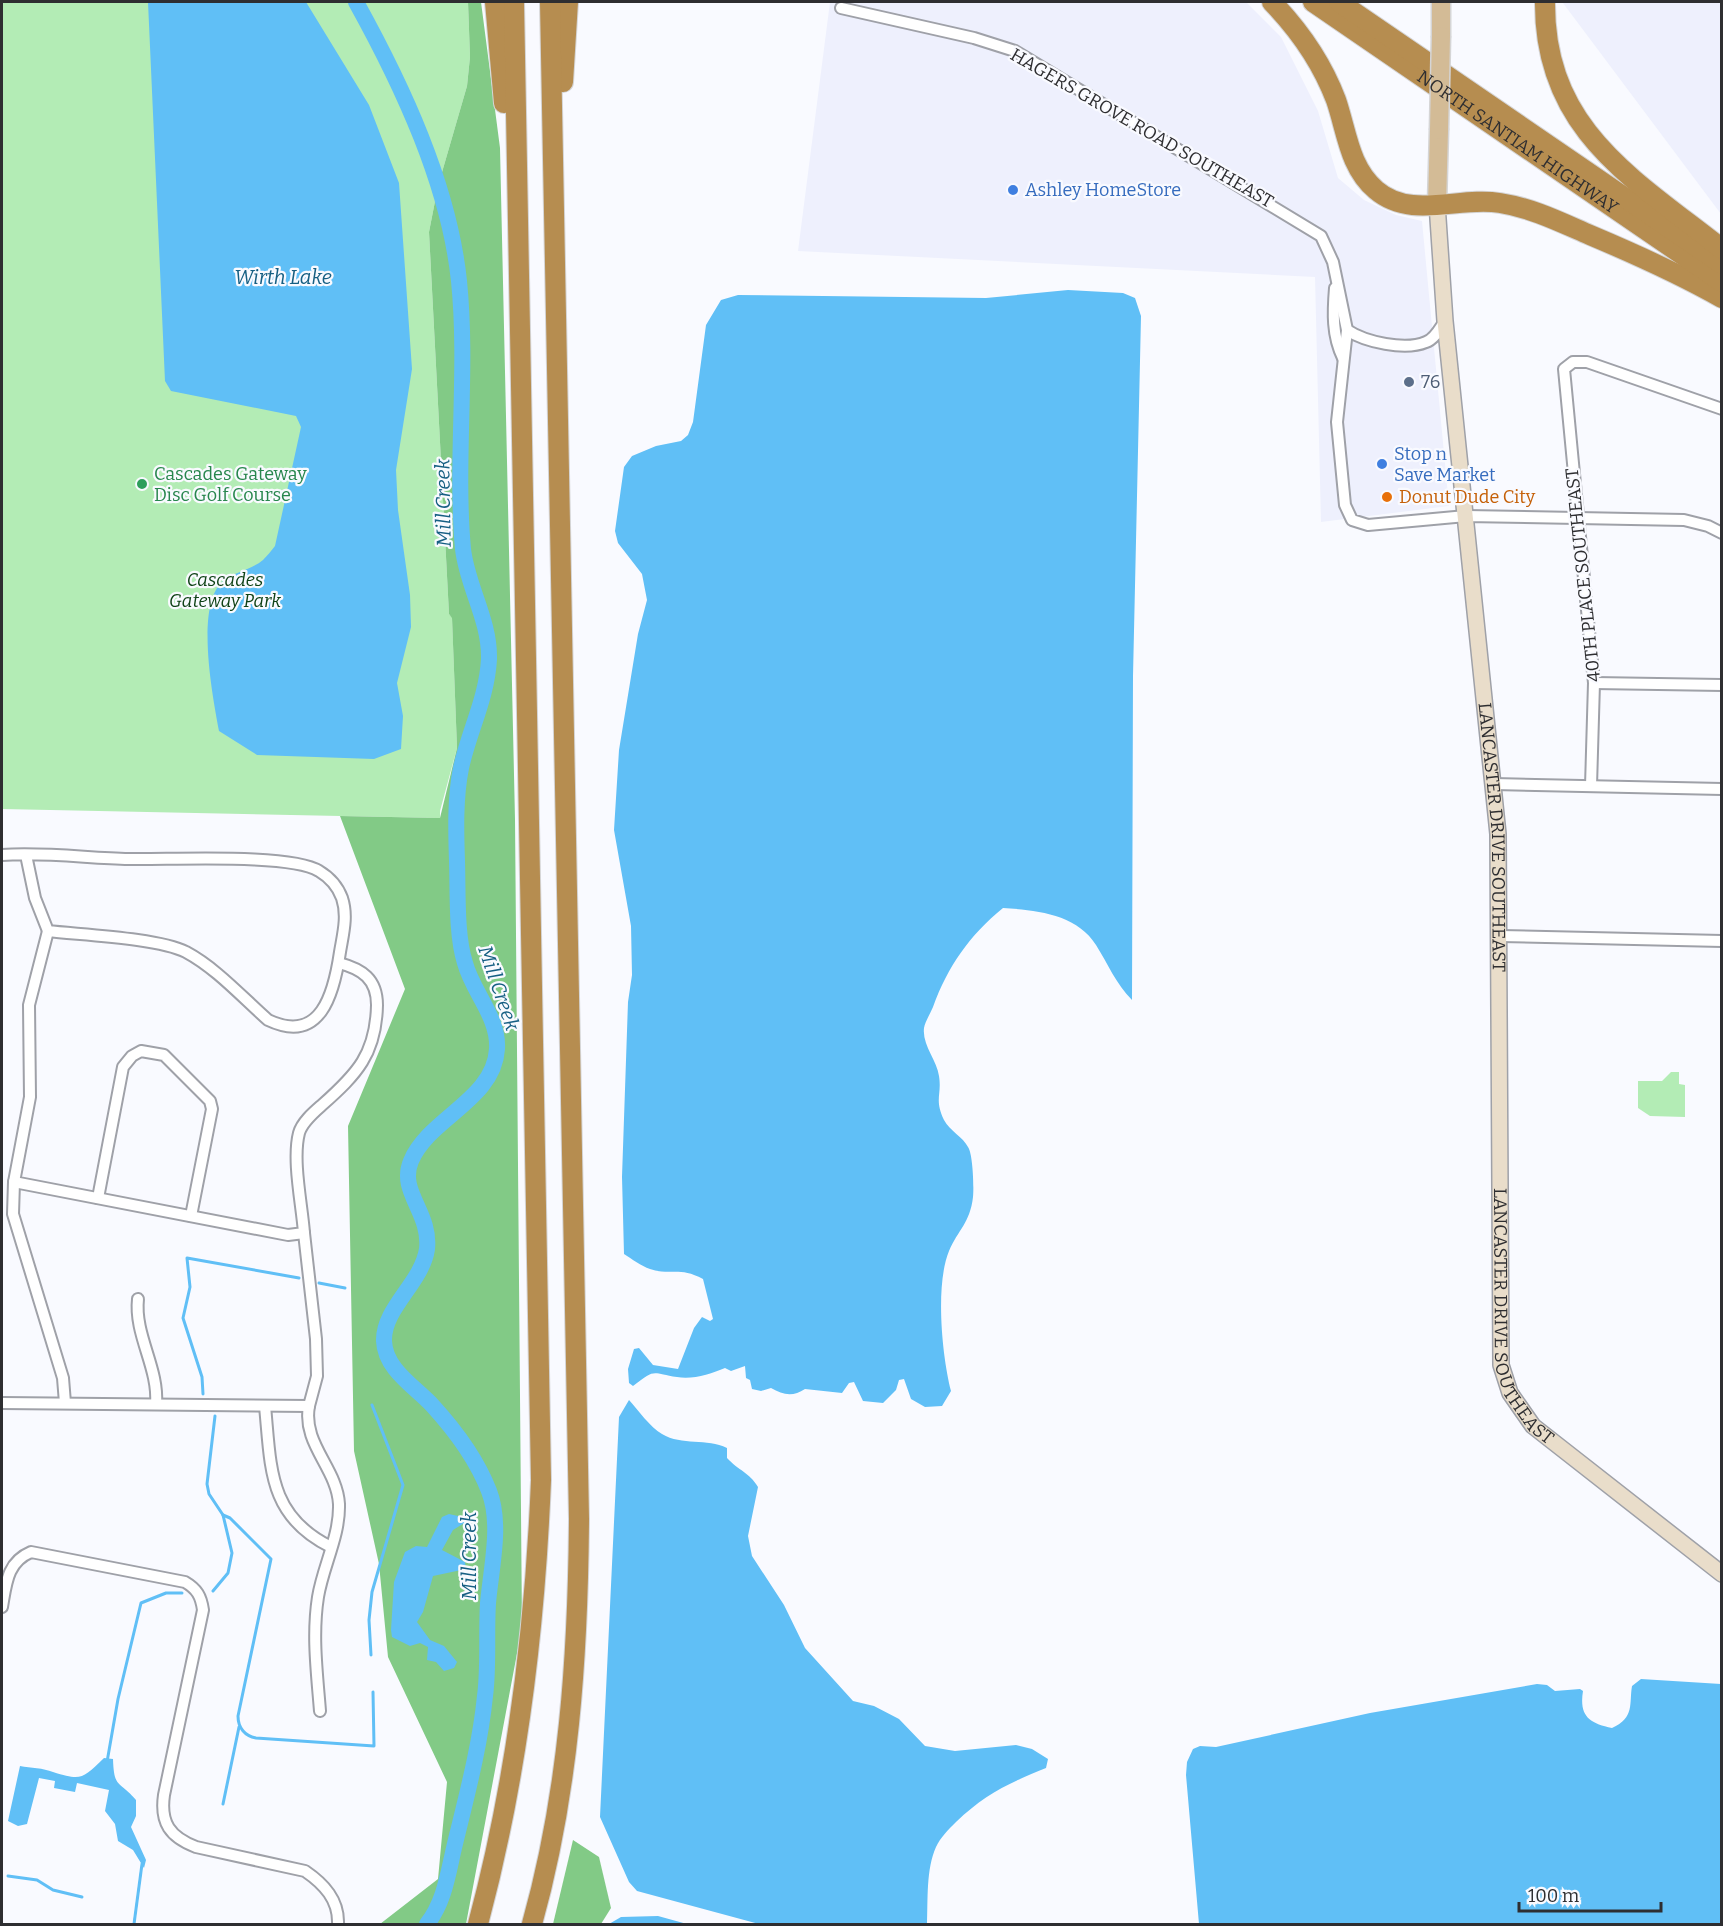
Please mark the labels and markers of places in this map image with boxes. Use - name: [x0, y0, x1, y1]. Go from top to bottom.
- place label: Ashley HomeStore: [1025, 179, 1181, 201]
- marker: Ashley HomeStore: [1006, 183, 1020, 197]
- place label: 76: [1421, 371, 1440, 393]
- marker: 76: [1402, 375, 1416, 389]
- place label: Stop n Save Market: [1394, 443, 1496, 486]
- marker: Stop n Save Market: [1375, 457, 1389, 471]
- place label: Cascades Gateway Disc Golf Course: [154, 463, 307, 506]
- marker: Cascades Gateway Disc Golf Course: [135, 477, 149, 491]
- place label: Donut Dude City: [1399, 486, 1536, 508]
- marker: Donut Dude City: [1380, 490, 1394, 504]

